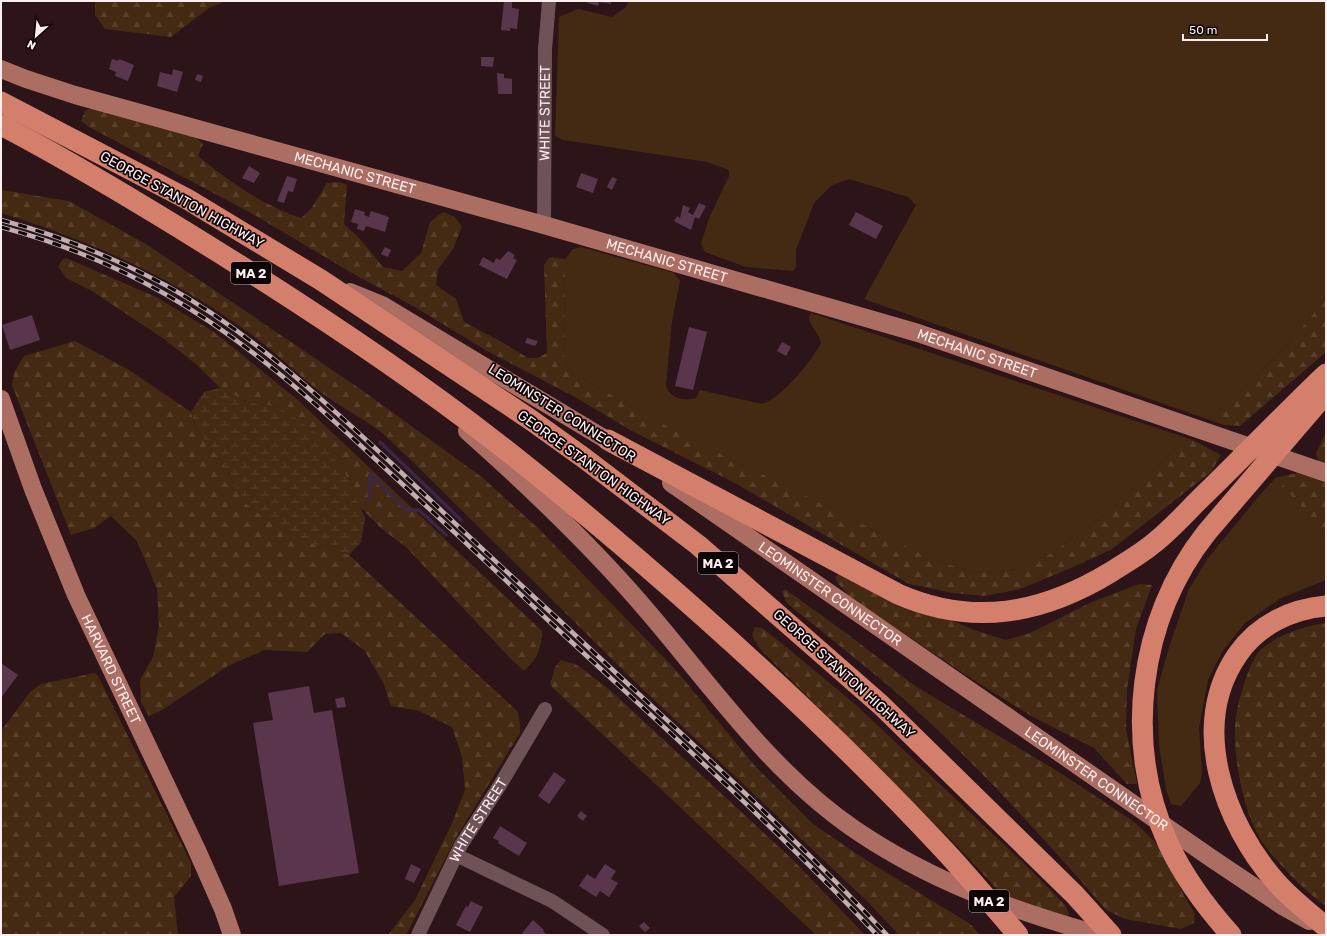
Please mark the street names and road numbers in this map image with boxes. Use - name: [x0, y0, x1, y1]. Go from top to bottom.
- street label: WHITE STREET: [536, 65, 553, 161]
- street label: GEORGE STANTON HIGHWAY: [97, 148, 267, 252]
- street label: MECHANIC STREET: [292, 148, 418, 198]
- street label: MECHANIC STREET: [604, 235, 729, 286]
- road number: MA 2: [231, 262, 271, 284]
- street label: MECHANIC STREET: [915, 325, 1039, 382]
- street label: LEOMINSTER CONNECTOR: [485, 361, 639, 465]
- street label: GEORGE STANTON HIGHWAY: [514, 407, 674, 529]
- street label: LEOMINSTER CONNECTOR: [755, 538, 905, 649]
- road number: MA 2: [698, 552, 738, 574]
- street label: GEORGE STANTON HIGHWAY: [770, 606, 918, 742]
- street label: HARVARD STREET: [78, 612, 144, 727]
- street label: LEOMINSTER CONNECTOR: [1021, 723, 1171, 834]
- street label: WHITE STREET: [446, 775, 511, 865]
- road number: MA 2: [969, 890, 1009, 912]

